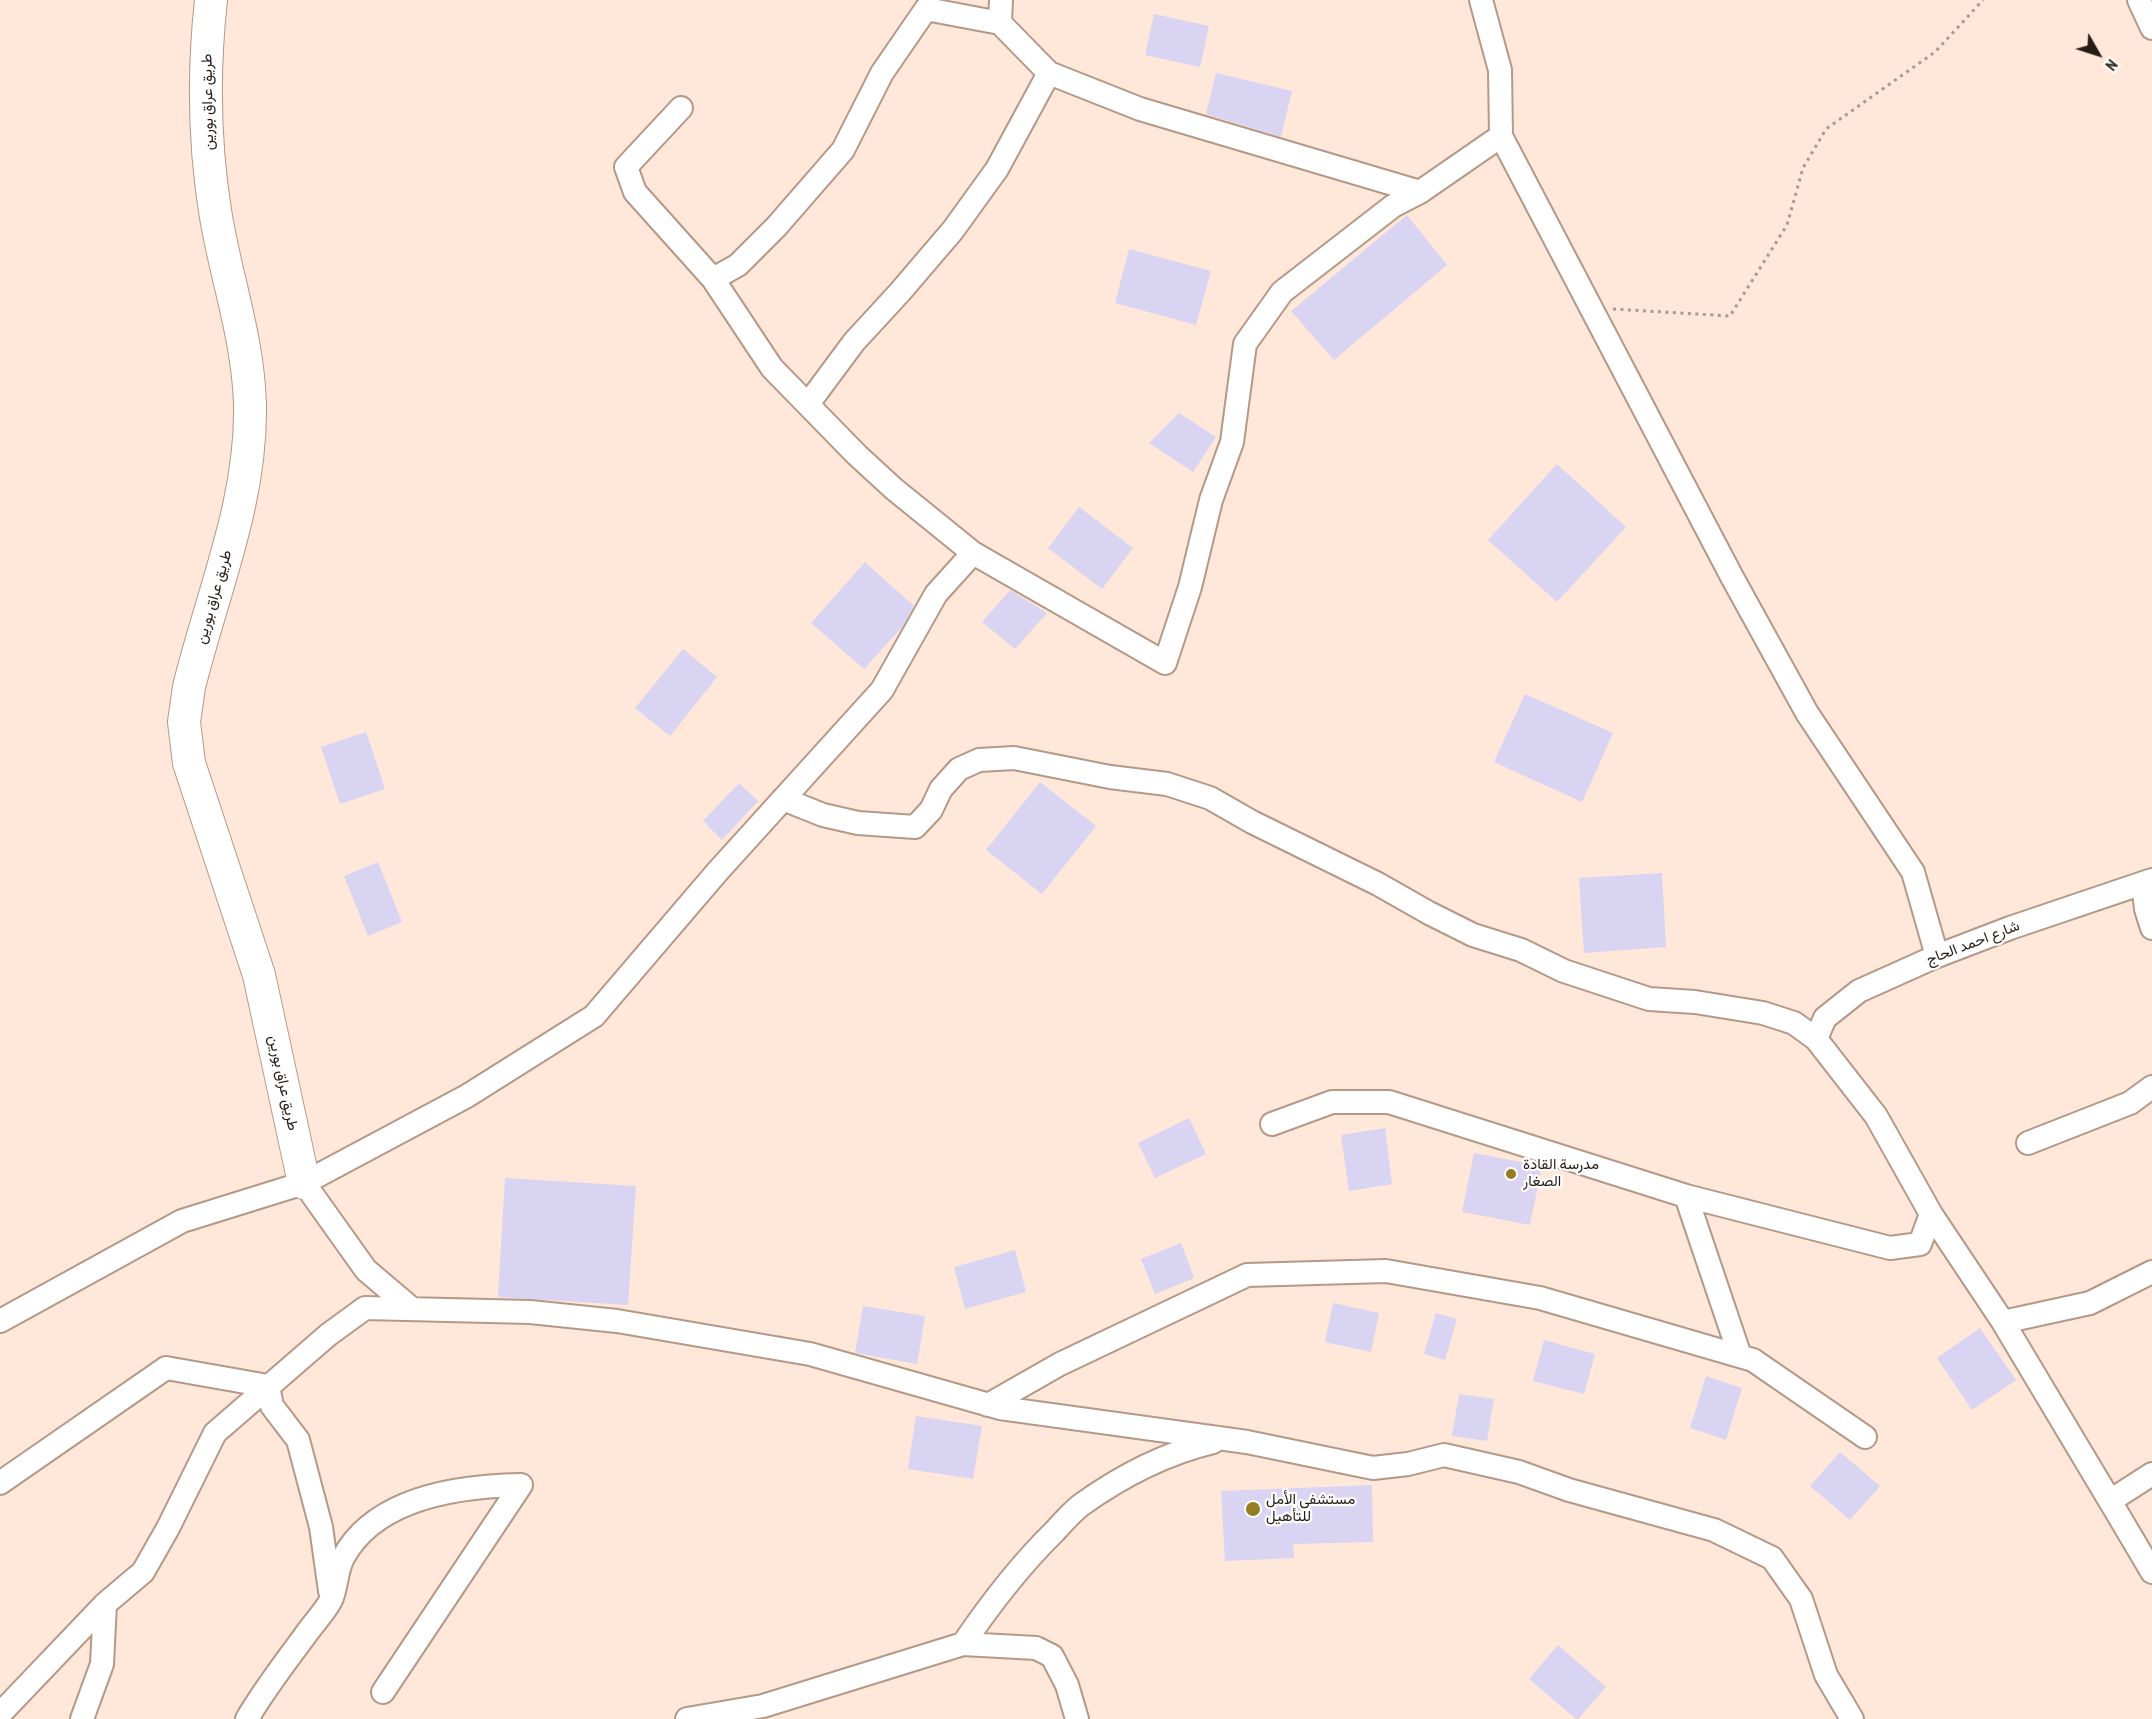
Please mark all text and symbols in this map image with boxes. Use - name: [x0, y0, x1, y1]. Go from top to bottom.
- north arrow: [2068, 24, 2128, 84]
- street label: طريق عراق بورين: [198, 53, 218, 151]
- text: N: [2102, 56, 2122, 75]
- street label: طريق عراق بورين: [192, 548, 236, 646]
- street label: شارع احمد الحاج: [1924, 917, 2022, 969]
- street label: طريق عراق بورين: [264, 1034, 302, 1132]
- place label: مدرسة القادة الصغار: [1523, 1156, 1599, 1191]
- marker: مدرسة القادة الصغار: [1504, 1167, 1518, 1181]
- place label: مستشفى الأمل للتأهيل: [1266, 1491, 1355, 1526]
- marker: مستشفى الأمل للتأهيل: [1244, 1500, 1262, 1518]

